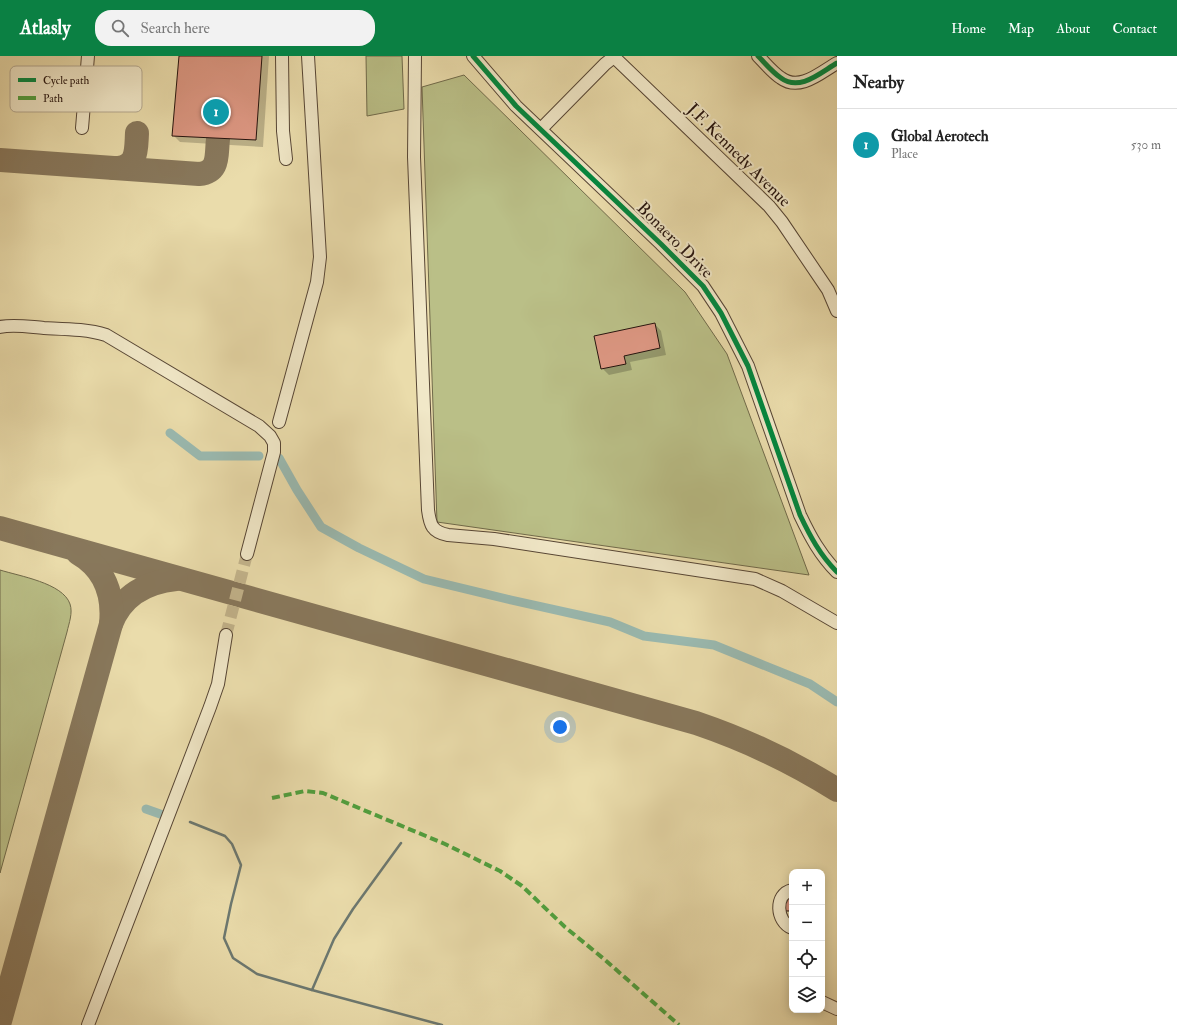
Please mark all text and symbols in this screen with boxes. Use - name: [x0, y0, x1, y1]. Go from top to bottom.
- search box: [95, 10, 375, 46]
- text: Atlasly: [20, 16, 71, 40]
- icon: search: [109, 17, 131, 39]
- text: Search here: [141, 19, 210, 38]
- text: Home: [951, 20, 986, 37]
- text: Map: [1008, 20, 1034, 37]
- text: About: [1056, 20, 1090, 37]
- text: Contact: [1112, 20, 1157, 37]
- legend: [10, 66, 142, 112]
- text: Nearby: [853, 72, 904, 93]
- text: Cycle path: [43, 74, 89, 88]
- text: Path: [43, 92, 63, 105]
- pin: 1: [203, 97, 229, 127]
- street label: J.F. Kennedy Avenue: [681, 98, 795, 212]
- text: Global Aerotech: [891, 127, 989, 146]
- text: 1: [864, 137, 868, 153]
- text: 530 m: [1131, 137, 1161, 153]
- text: Place: [891, 146, 918, 162]
- street label: Bonaero Drive: [633, 198, 717, 282]
- your location: [550, 717, 570, 737]
- map controls: [789, 869, 825, 1013]
- button: +: [789, 869, 825, 905]
- button: −: [789, 905, 825, 941]
- button: locate: [789, 941, 825, 977]
- button: layers: [789, 977, 825, 1013]

